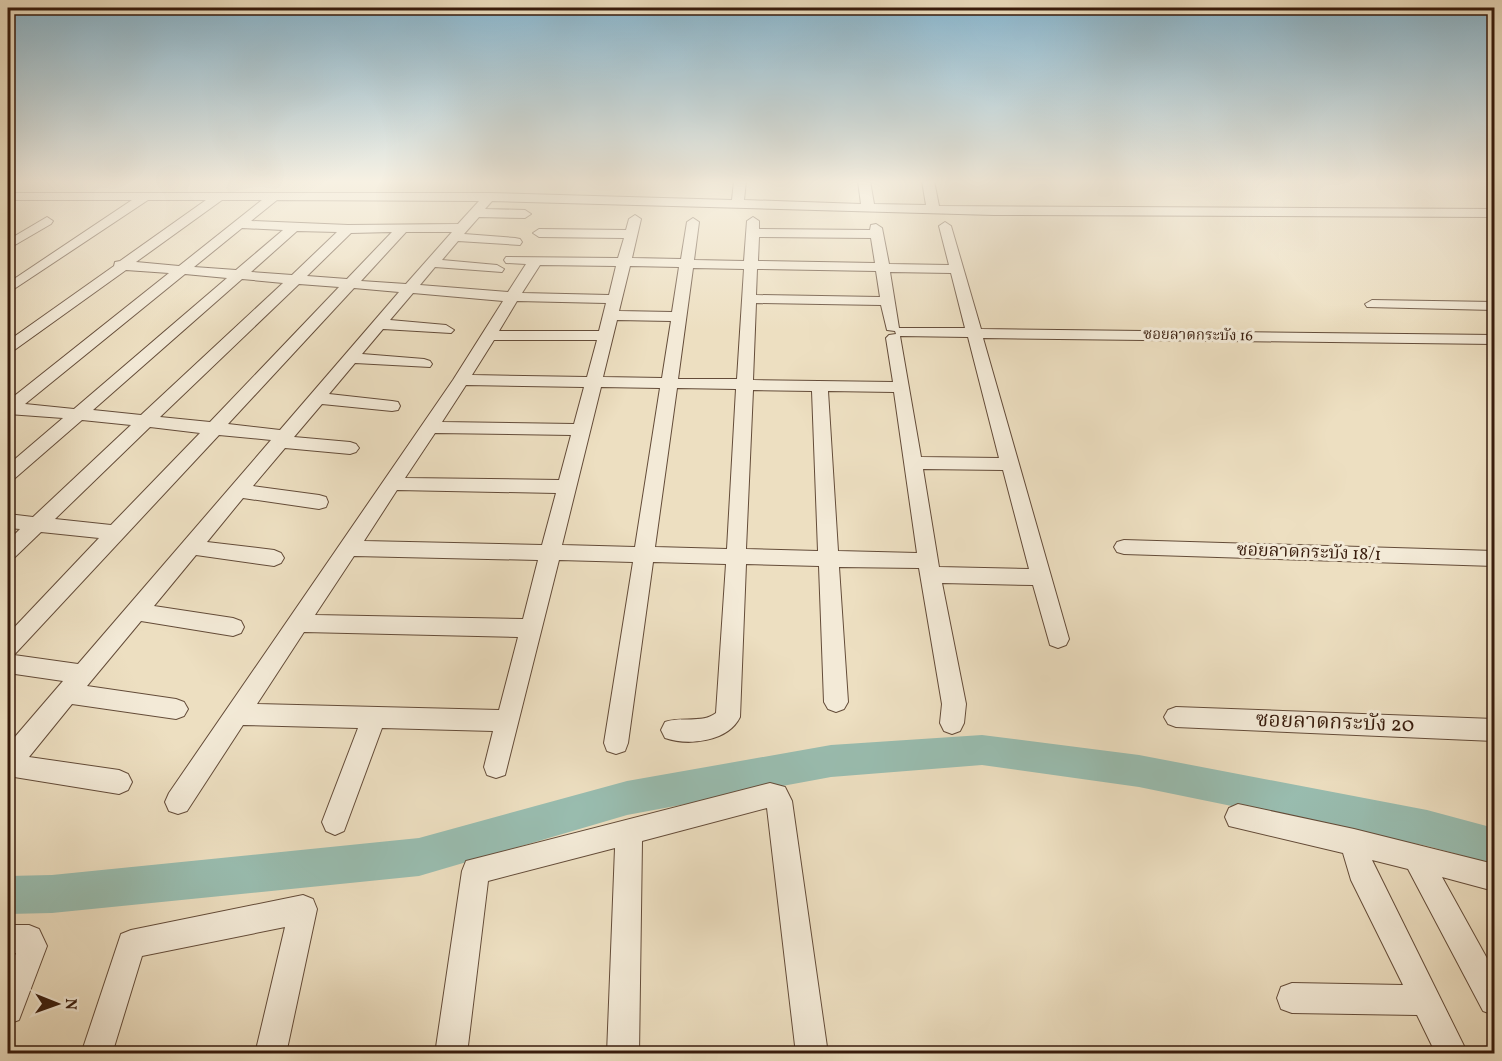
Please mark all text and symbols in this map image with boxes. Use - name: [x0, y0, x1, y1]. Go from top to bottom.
- street label: ซอยลาดกระบัง 16: [1143, 325, 1253, 347]
- street label: ซอยลาดกระบัง 18/1: [1236, 538, 1382, 568]
- street label: ซอยลาดกระบัง 20: [1255, 706, 1415, 740]
- north arrow: [27, 974, 87, 1034]
- text: N: [59, 998, 81, 1011]

